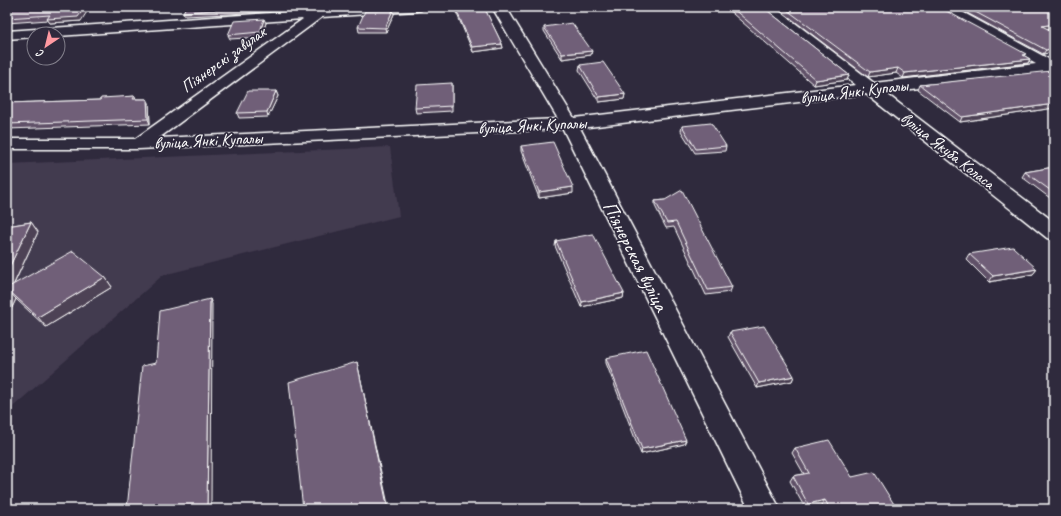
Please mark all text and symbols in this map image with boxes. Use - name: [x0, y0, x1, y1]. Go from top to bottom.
- street label: Піянерскі завулак: [177, 21, 272, 98]
- north arrow: [26, 26, 66, 66]
- text: С: [33, 46, 46, 61]
- street label: вуліца Янкі Купалы: [799, 74, 911, 109]
- street label: вуліца Якуба Коласа: [896, 107, 1001, 195]
- street label: вуліца Янкі Купалы: [477, 112, 589, 139]
- street label: вуліца Янкі Купалы: [153, 127, 265, 154]
- street label: Піянерская вуліца: [597, 197, 675, 317]

